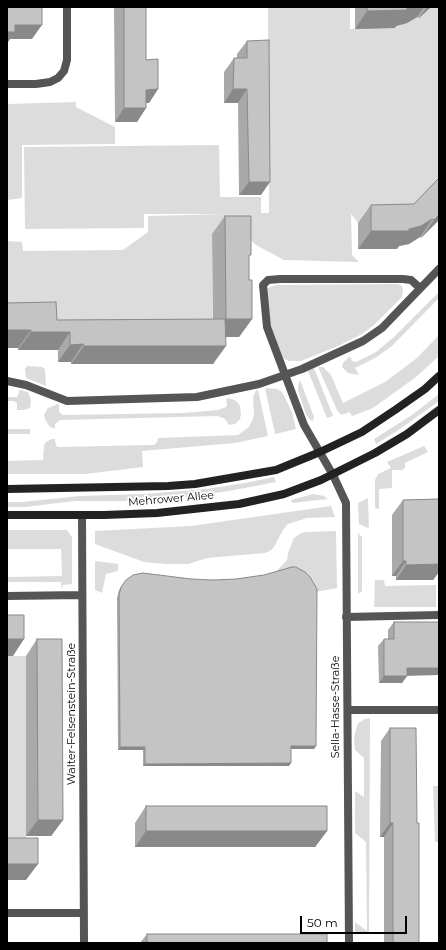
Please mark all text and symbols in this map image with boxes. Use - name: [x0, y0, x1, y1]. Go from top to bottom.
- street label: Mehrower Allee: [128, 489, 214, 509]
- street label: Walter-Felsenstein-Straße: [65, 643, 79, 785]
- street label: Sella-Hasse-Straße: [329, 656, 343, 758]
- scale bar: [302, 908, 409, 934]
- text: 50 m: [307, 915, 338, 930]

